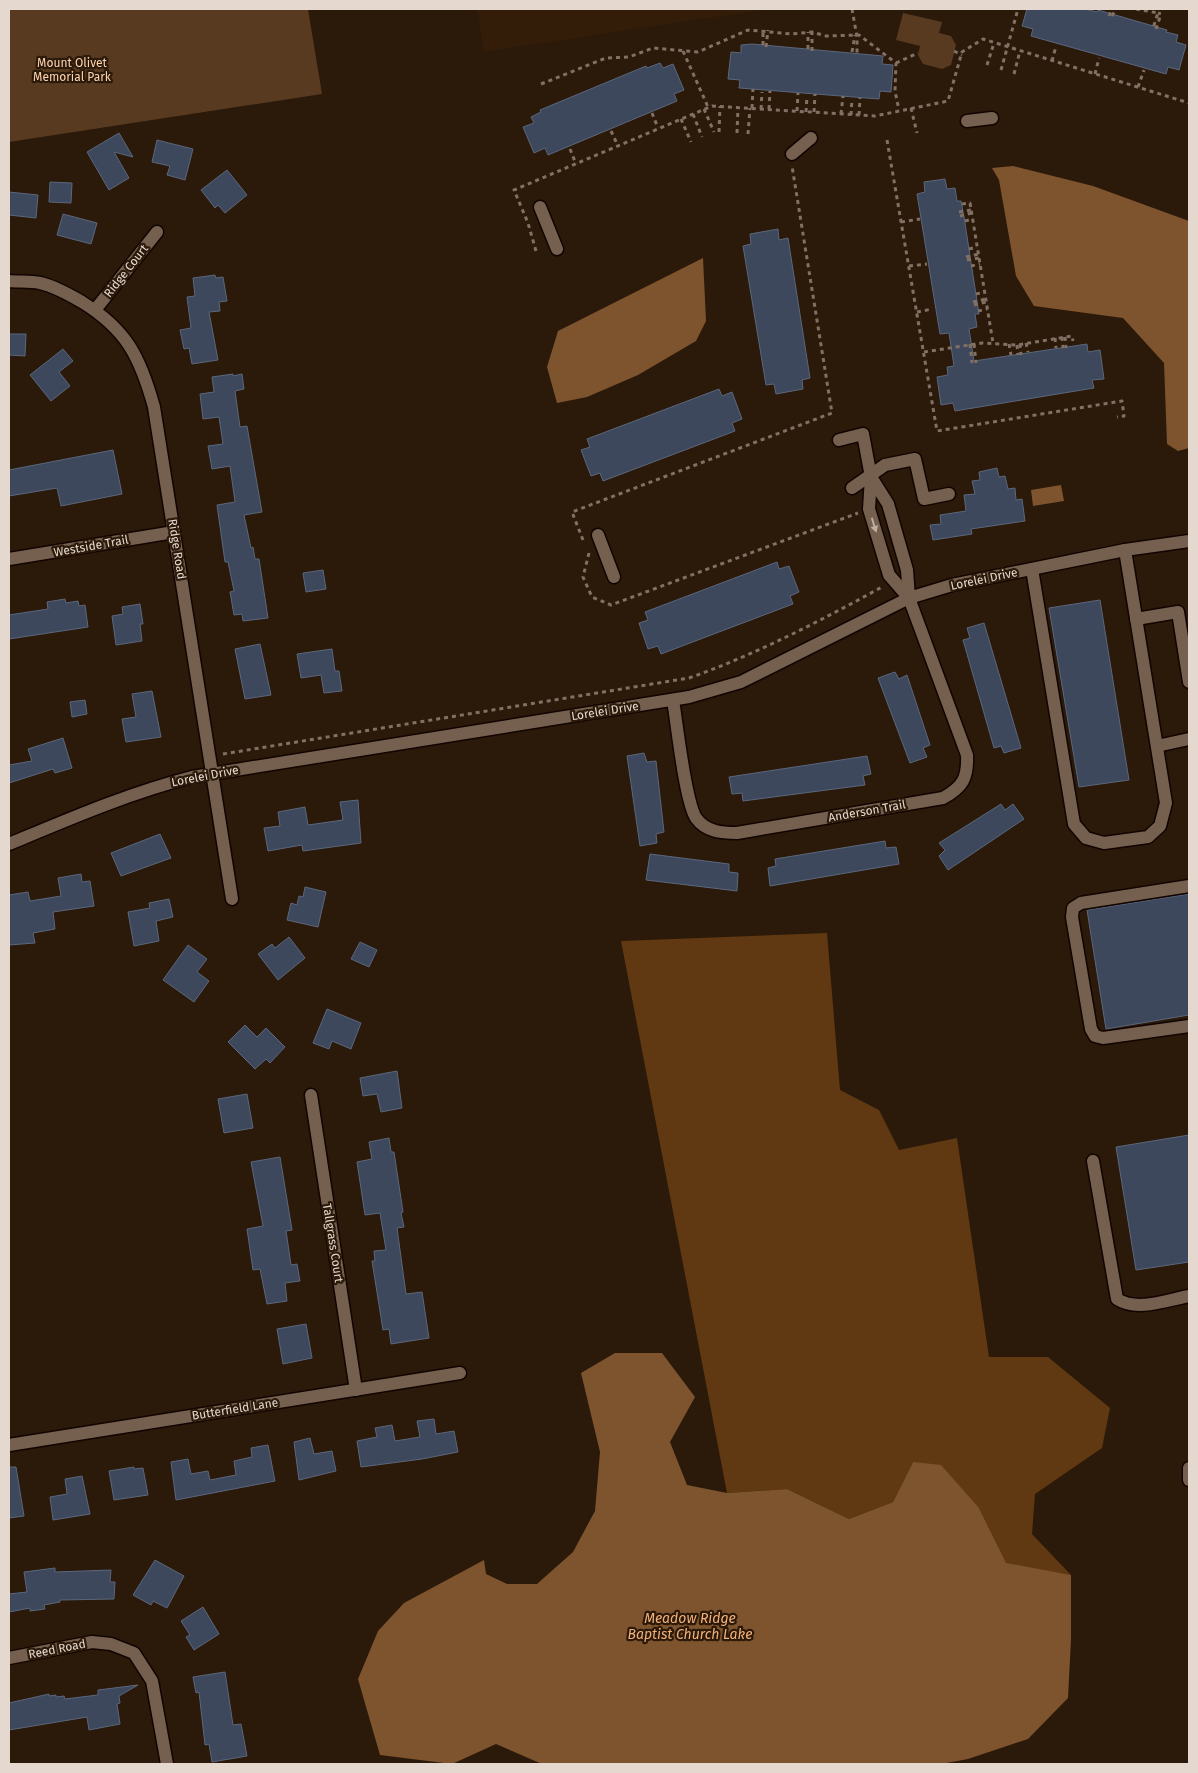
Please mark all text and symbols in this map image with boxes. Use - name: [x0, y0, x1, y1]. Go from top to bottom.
- park label: Mount Olivet Memorial Park: [33, 56, 112, 84]
- street label: Ridge Court: [101, 241, 151, 300]
- street label: Ridge Road: [165, 518, 189, 580]
- one-way arrow: [870, 518, 878, 533]
- street label: Westside Trail: [53, 532, 130, 559]
- street label: Lorelei Drive: [949, 565, 1019, 593]
- street label: Lorelei Drive: [570, 699, 640, 723]
- street label: Lorelei Drive: [170, 763, 240, 789]
- street label: Anderson Trail: [827, 797, 907, 825]
- street label: Tallgrass Court: [320, 1203, 346, 1284]
- street label: Butterfield Lane: [191, 1395, 279, 1423]
- water label: Meadow Ridge Baptist Church Lake: [628, 1610, 752, 1643]
- street label: Reed Road: [27, 1637, 87, 1661]

